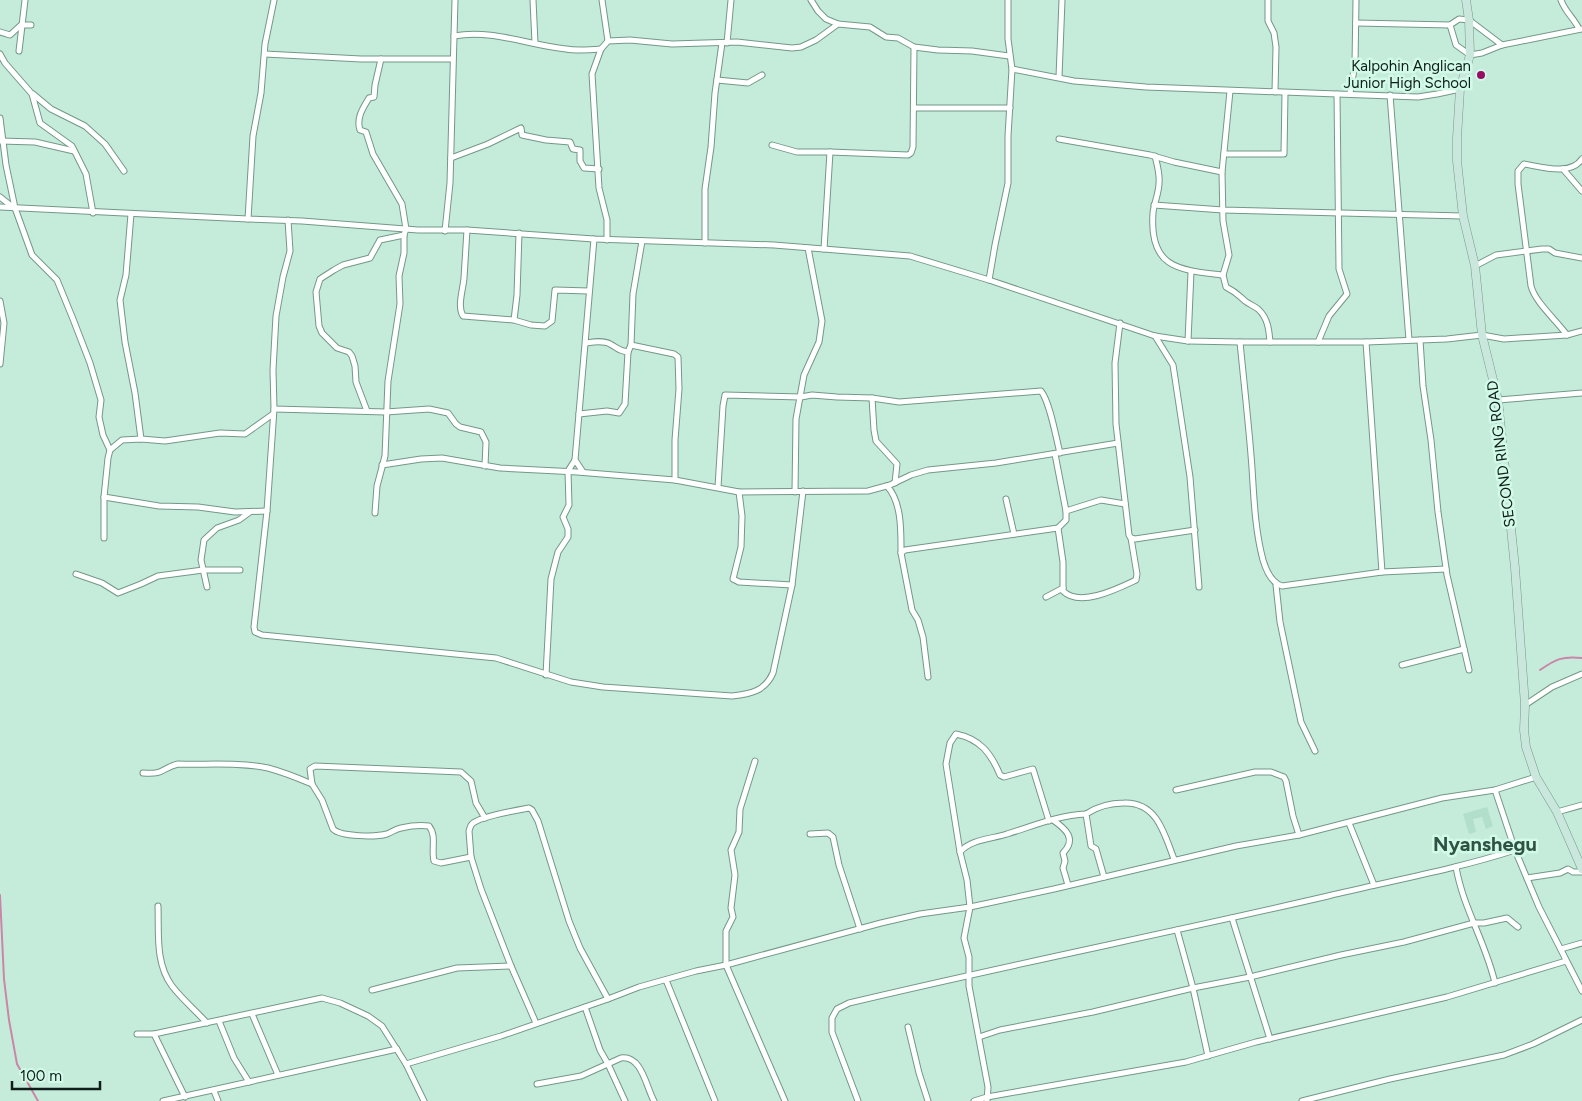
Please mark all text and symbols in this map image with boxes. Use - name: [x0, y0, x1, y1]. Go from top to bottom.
- place label: Kalpohin Anglican Junior High School: [1344, 57, 1471, 92]
- marker: Kalpohin Anglican Junior High School: [1475, 69, 1487, 81]
- street label: SECOND RING ROAD: [1483, 380, 1519, 528]
- district label: Nyanshegu: [1433, 832, 1537, 856]
- scale bar: [12, 1058, 100, 1090]
- text: 100 m: [20, 1067, 62, 1085]

